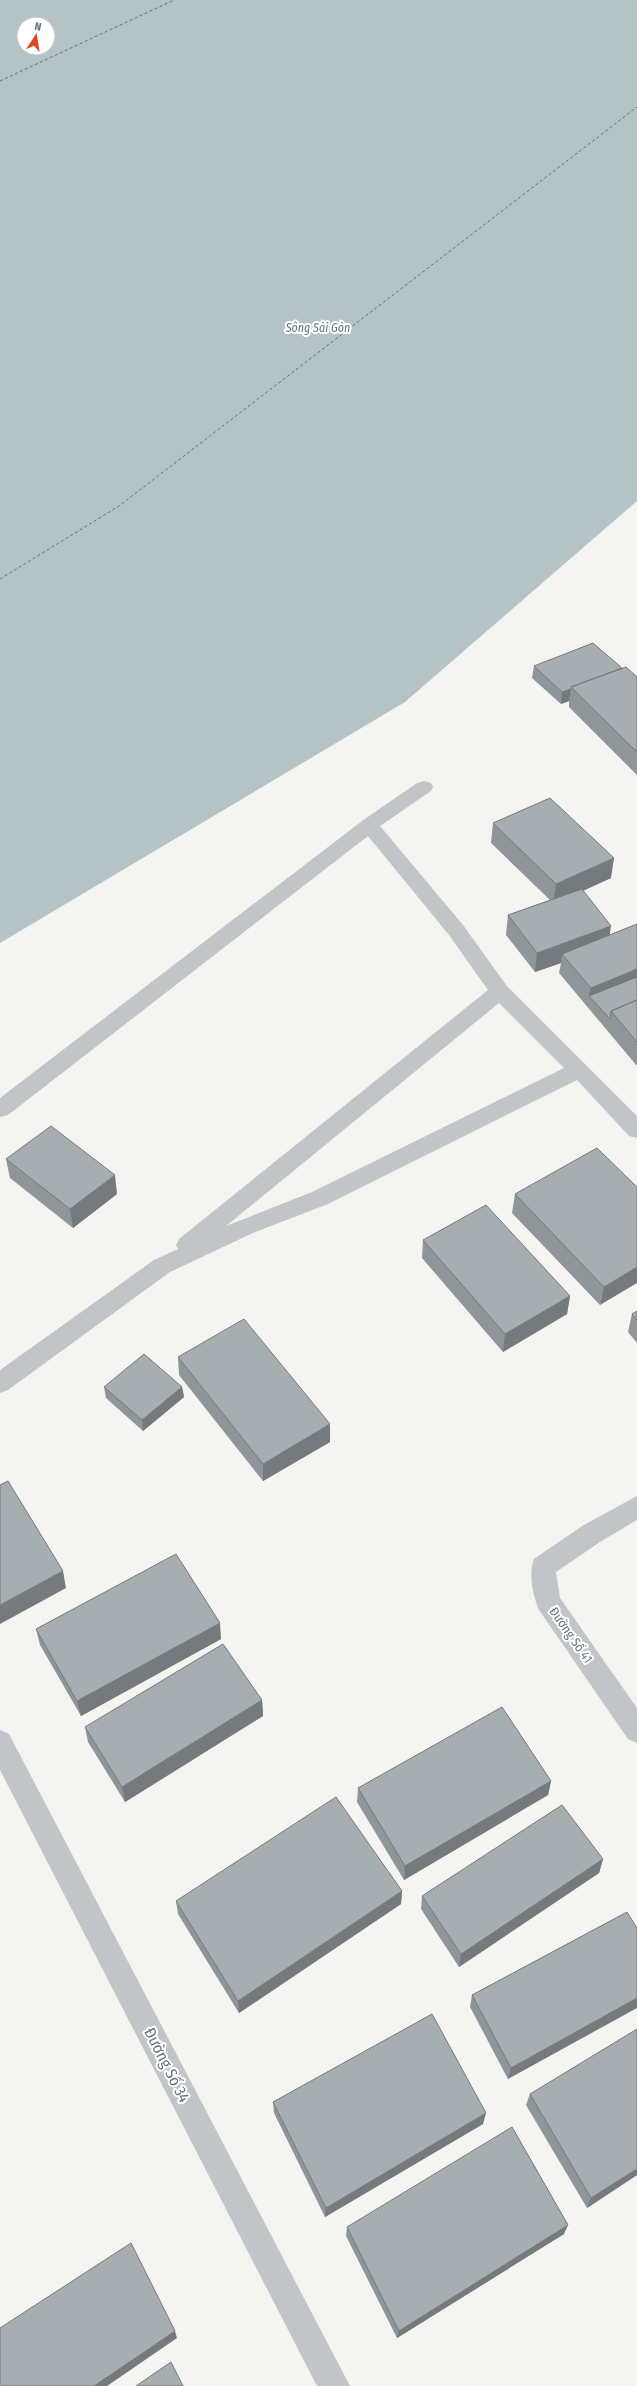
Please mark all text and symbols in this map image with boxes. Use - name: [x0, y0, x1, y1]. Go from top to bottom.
- north arrow: [16, 16, 56, 56]
- text: N: [33, 20, 43, 34]
- water label: Sông Sài Gòn: [285, 321, 350, 335]
- street label: Đường Số 41: [546, 1604, 596, 1666]
- street label: Đường Số 34: [140, 2024, 195, 2106]

